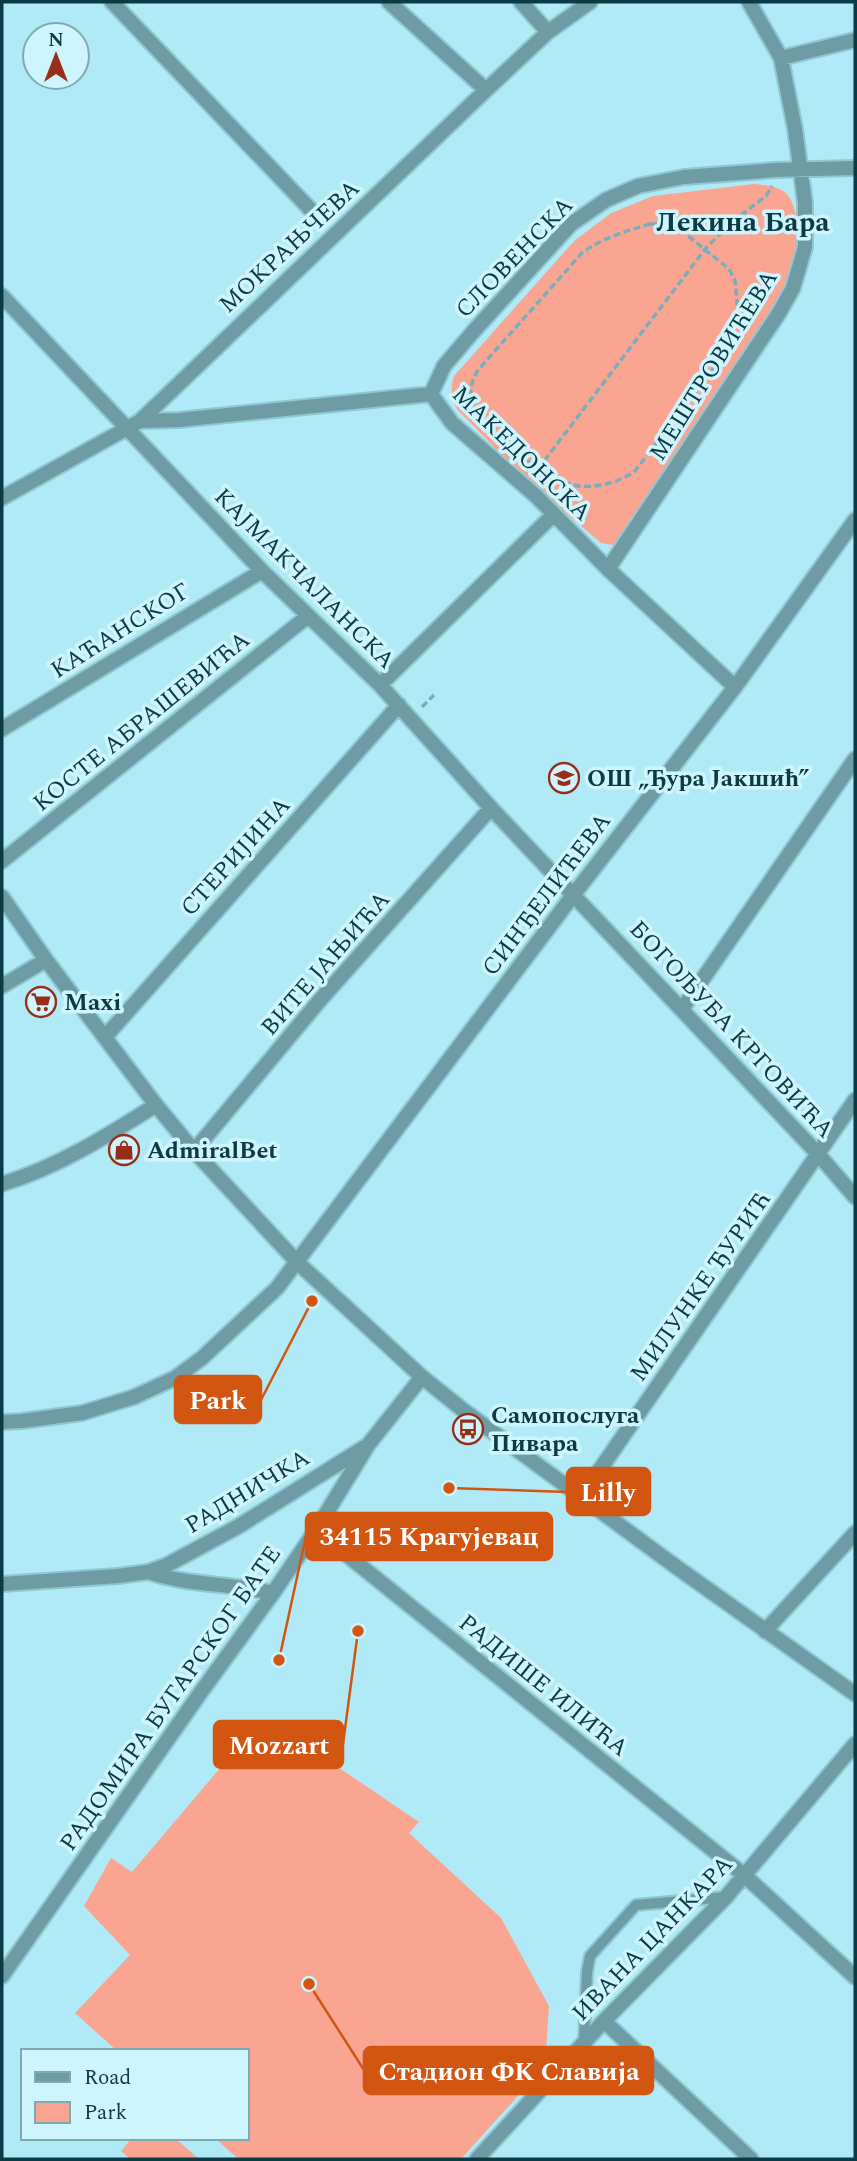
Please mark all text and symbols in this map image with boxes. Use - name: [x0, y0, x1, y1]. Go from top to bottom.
- north arrow: [21, 21, 91, 91]
- text: N: [48, 26, 64, 55]
- street label: МОКРАЊЧЕВА: [211, 171, 369, 322]
- street label: СЛОВЕНСКА: [447, 189, 582, 327]
- district label: Лекина Бара: [656, 201, 830, 244]
- street label: МЕШТРОВИЋЕВА: [641, 263, 787, 468]
- street label: МАКЕДОНСКА: [443, 378, 599, 530]
- street label: КАЈМАКЧАЛАНСКА: [205, 480, 403, 678]
- street label: КАЋАНСКОГ: [44, 574, 197, 688]
- street label: КОСТЕ АБРАШЕВИЋА: [25, 623, 258, 821]
- school or university icon: ОШ „Ђура Јакшић”: [547, 761, 581, 795]
- place label: ОШ „Ђура Јакшић”: [587, 761, 810, 797]
- street label: СТЕРИЈИНА: [172, 789, 299, 925]
- street label: СИНЂЕЛИЋЕВА: [473, 805, 620, 984]
- street label: ВИТЕ ЈАЊИЋА: [252, 883, 399, 1044]
- street label: БОГОЉУБА КРГОВИЋА: [620, 913, 842, 1147]
- supermarket icon: Maxi: [24, 985, 58, 1019]
- place label: Maxi: [64, 985, 121, 1021]
- shop icon: AdmiralBet: [107, 1133, 141, 1167]
- place label: AdmiralBet: [147, 1133, 278, 1169]
- street label: МИЛУНКЕ ЂУРИЋ: [621, 1184, 780, 1389]
- callout: Park: [175, 1376, 261, 1423]
- text: Park: [189, 1381, 247, 1421]
- place label: Самопослуга Пивара: [491, 1398, 640, 1462]
- bus stop icon: Самопослуга Пивара: [451, 1412, 485, 1446]
- street label: РАДНИЧКА: [178, 1440, 317, 1543]
- callout: Lilly: [567, 1468, 650, 1515]
- text: Lilly: [581, 1473, 637, 1513]
- callout: 34115 Крагујевац: [306, 1513, 552, 1560]
- text: 34115 Крагујевац: [320, 1517, 538, 1557]
- street label: РАДОМИРА БУГАРСКОГ БАТЕ: [51, 1538, 291, 1859]
- street label: РАДИШЕ ИЛИЋА: [450, 1606, 636, 1766]
- callout: Mozzart: [214, 1721, 343, 1768]
- text: Mozzart: [229, 1726, 329, 1766]
- street label: ИВАНА ЦАНКАРА: [564, 1847, 742, 2030]
- callout: Стадион ФК Славија: [364, 2047, 653, 2094]
- legend: [21, 2049, 248, 2140]
- text: Стадион ФК Славија: [378, 2052, 640, 2092]
- text: Road: [84, 2062, 131, 2094]
- text: Park: [84, 2097, 128, 2129]

